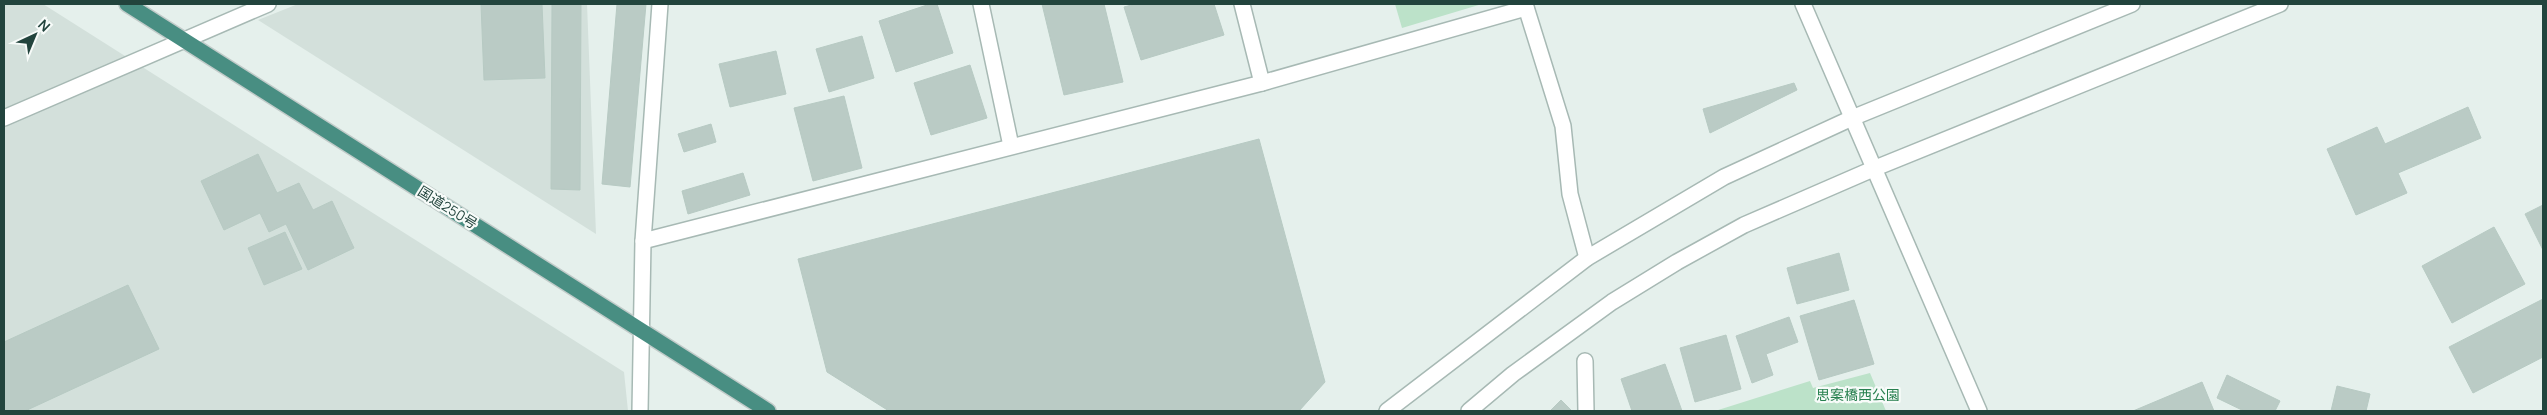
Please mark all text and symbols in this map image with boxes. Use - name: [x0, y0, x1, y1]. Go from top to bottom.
- north arrow: [10, 10, 60, 60]
- text: N: [34, 15, 55, 36]
- street label: 国道250号: [415, 181, 481, 233]
- park label: 思案橋西公園: [1816, 385, 1900, 404]

